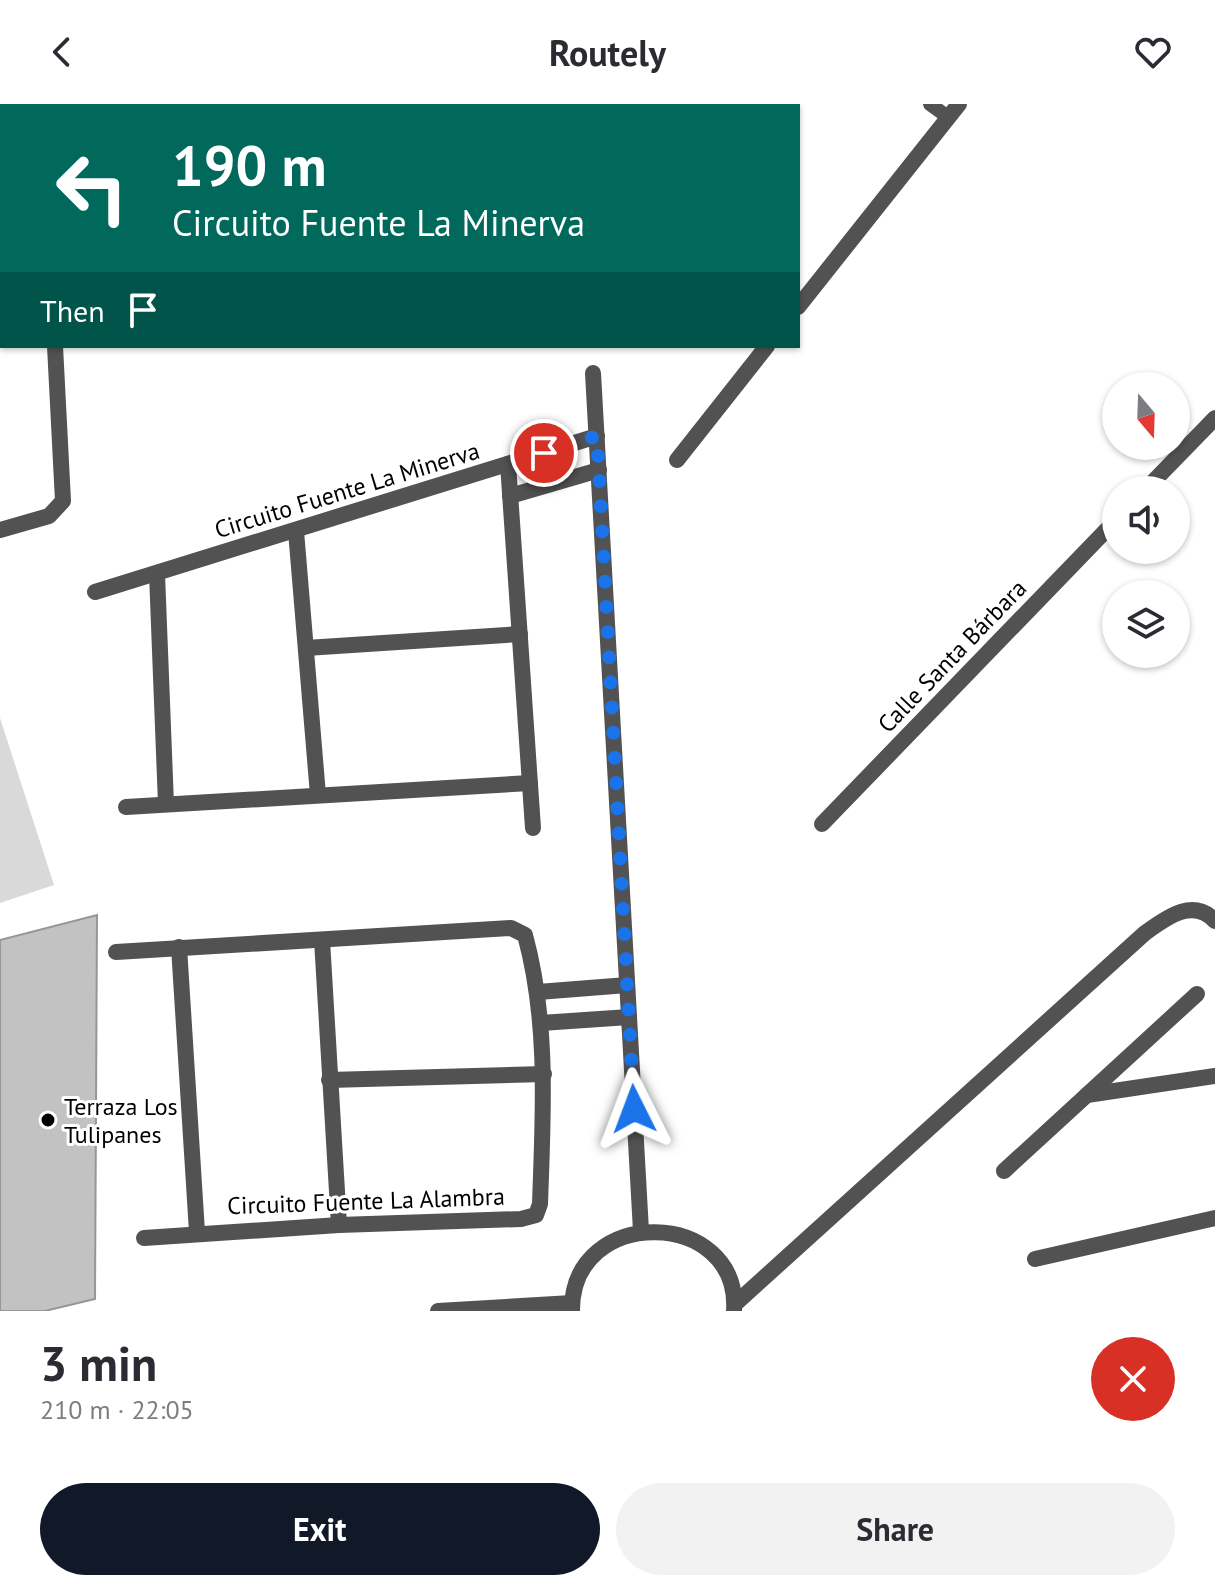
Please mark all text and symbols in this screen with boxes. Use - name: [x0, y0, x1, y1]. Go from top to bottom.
- text: Routely: [549, 29, 666, 76]
- icon: back: [40, 30, 84, 74]
- icon: heart: [1131, 30, 1175, 74]
- text: 190 m: [172, 129, 327, 201]
- icon: left: [40, 136, 144, 240]
- text: Circuito Fuente La Minerva: [172, 199, 585, 246]
- icon: arrive: [121, 288, 165, 332]
- text: Then: [40, 291, 105, 330]
- north arrow: [1102, 372, 1190, 460]
- map controls: [1102, 372, 1190, 668]
- pin: [510, 419, 578, 487]
- icon: arrive: [522, 431, 566, 475]
- street label: Circuito Fuente La Minerva: [211, 435, 483, 545]
- button: sound: [1102, 476, 1190, 564]
- street label: Calle Santa Bárbara: [871, 573, 1033, 739]
- button: layers: [1102, 580, 1190, 668]
- position arrow: [592, 1067, 676, 1151]
- place label: Terraza Los Tulipanes: [64, 1091, 178, 1150]
- marker: Terraza Los Tulipanes: [39, 1111, 57, 1129]
- street label: Circuito Fuente La Alambra: [227, 1181, 505, 1221]
- text: 3 min: [40, 1332, 157, 1394]
- button: close: [1091, 1337, 1175, 1421]
- text: 210 m · 22:05: [40, 1393, 194, 1426]
- button: Exit: [40, 1483, 600, 1575]
- button: Share: [616, 1483, 1175, 1575]

